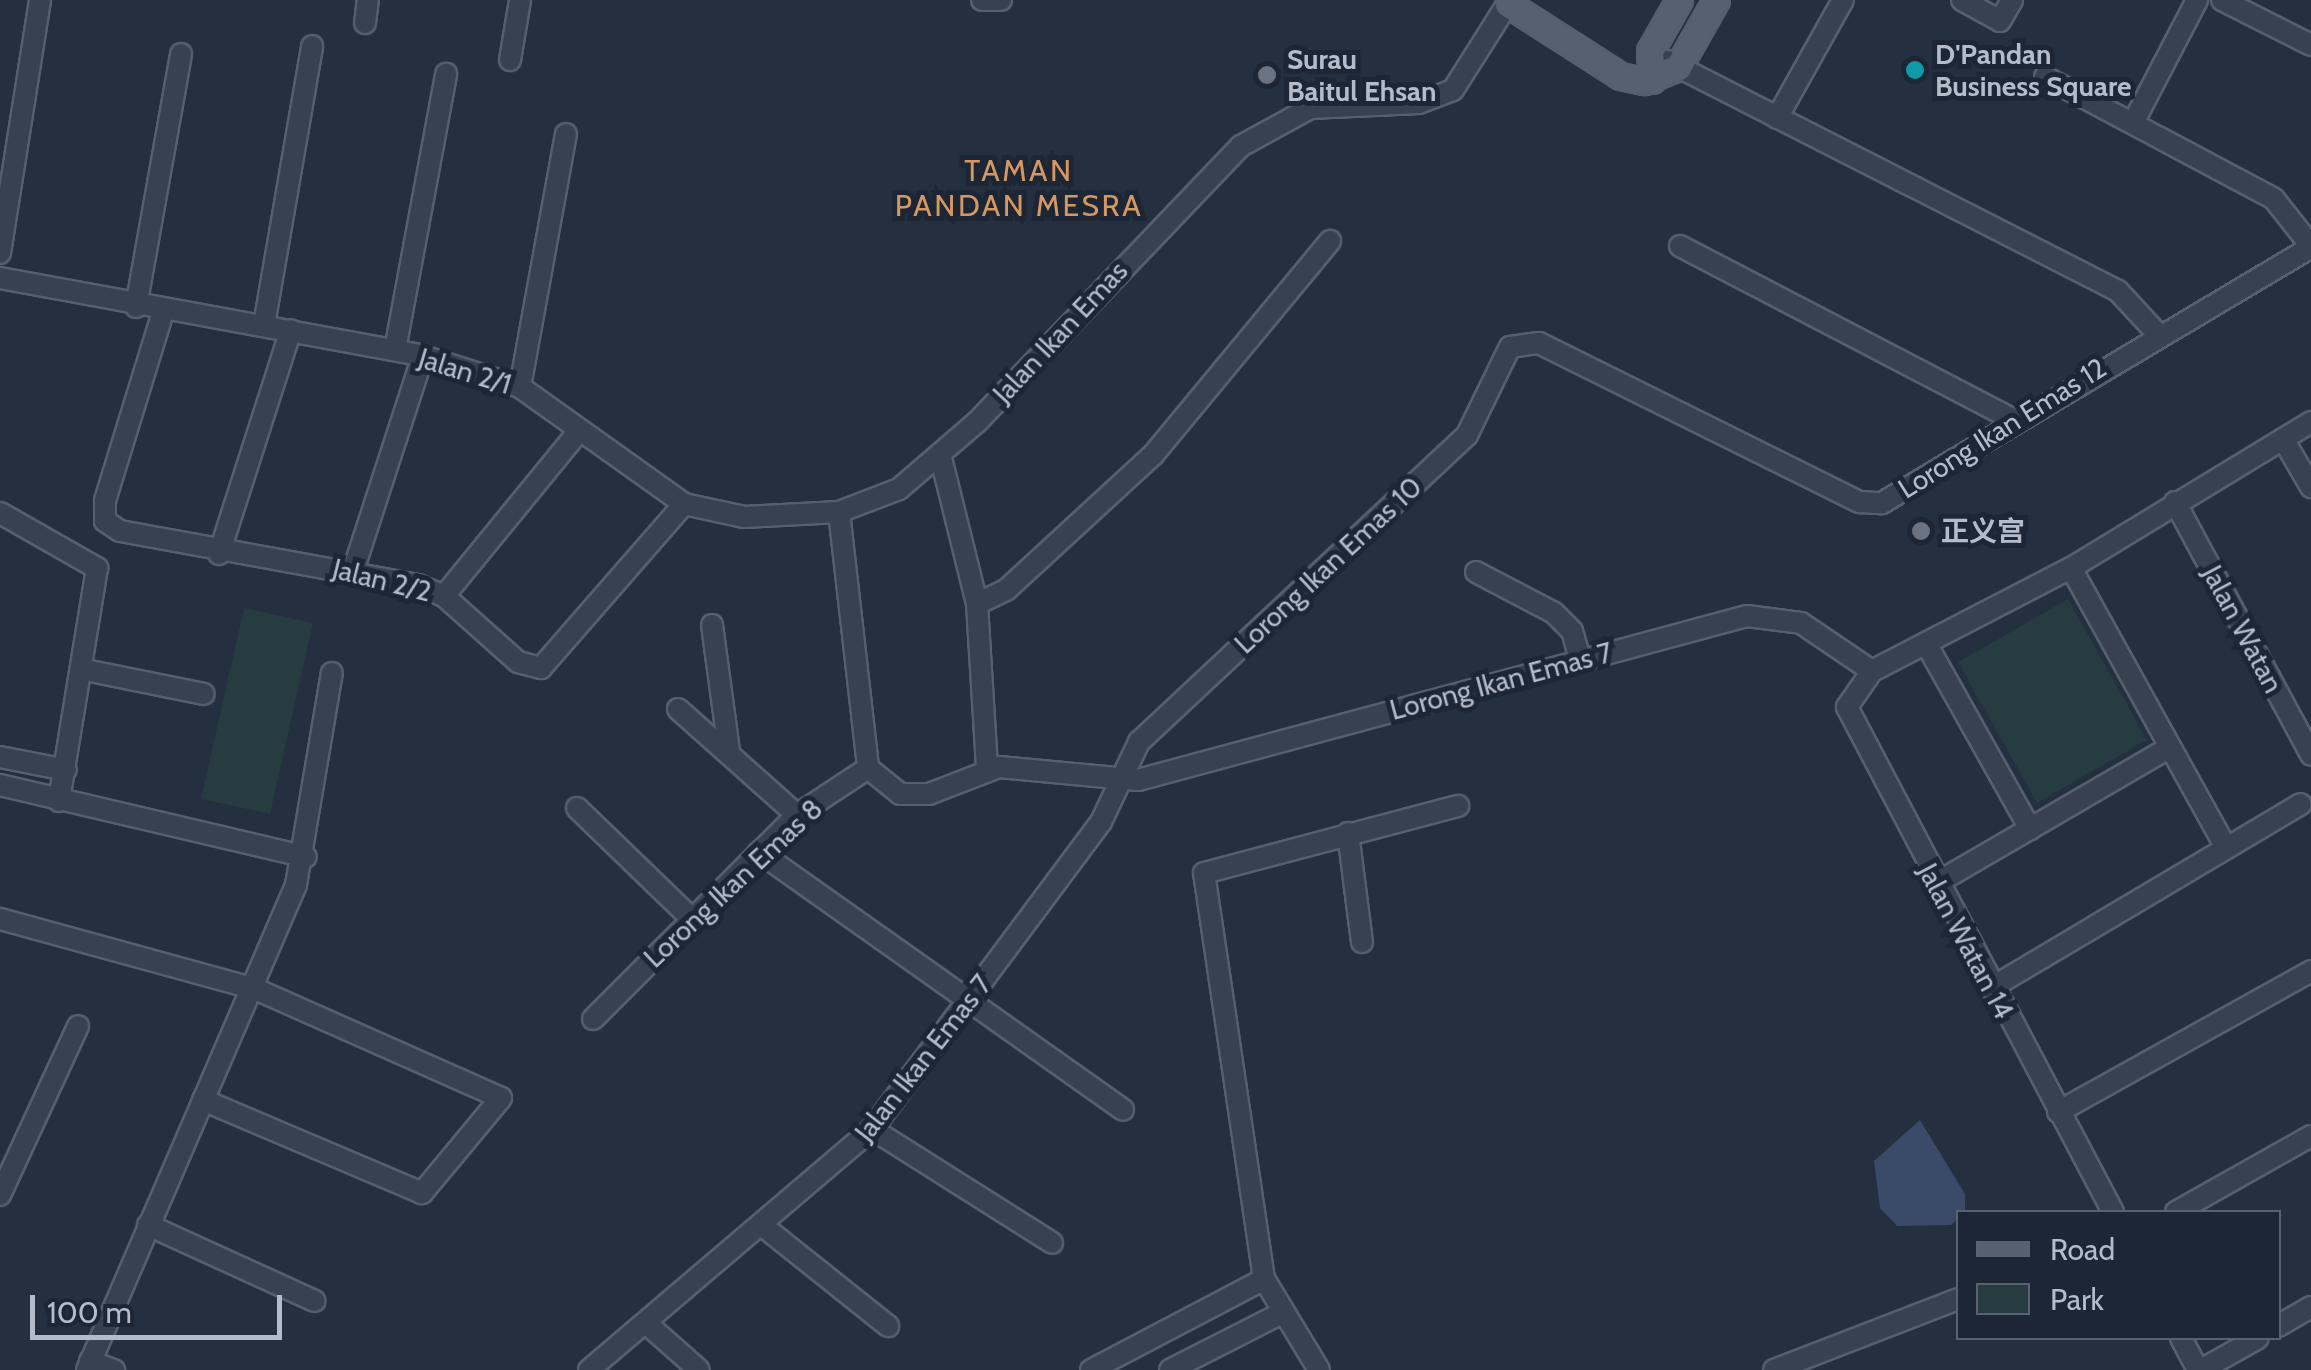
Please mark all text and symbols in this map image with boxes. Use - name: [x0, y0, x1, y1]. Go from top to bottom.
- place label: D'Pandan Business Square: [1935, 37, 2131, 103]
- place label: Surau Baitul Ehsan: [1287, 42, 1437, 108]
- marker: D'Pandan Business Square: [1904, 59, 1926, 81]
- marker: Surau Baitul Ehsan: [1256, 64, 1278, 86]
- district label: TAMAN PANDAN MESRA: [895, 153, 1143, 224]
- street label: Jalan Ikan Emas: [986, 254, 1134, 410]
- street label: Jalan 2/1: [415, 341, 515, 401]
- street label: Lorong Ikan Emas 12: [1892, 351, 2112, 505]
- street label: Lorong Ikan Emas 10: [1228, 470, 1428, 660]
- place label: 正义宫: [1941, 514, 2025, 548]
- marker: 正义宫: [1910, 520, 1932, 542]
- street label: Jalan 2/2: [329, 552, 435, 608]
- street label: Jalan Watan: [2195, 560, 2291, 698]
- street label: Lorong Ikan Emas 7: [1386, 635, 1616, 727]
- street label: Lorong Ikan Emas 8: [637, 792, 829, 974]
- street label: Jalan Watan 14: [1911, 858, 2021, 1024]
- street label: Jalan Ikan Emas 7: [848, 968, 998, 1148]
- legend: [1956, 1210, 2281, 1340]
- text: Road: [2050, 1231, 2115, 1268]
- scale bar: [35, 1275, 288, 1337]
- text: Park: [2050, 1281, 2104, 1318]
- text: 100 m: [47, 1294, 132, 1331]

